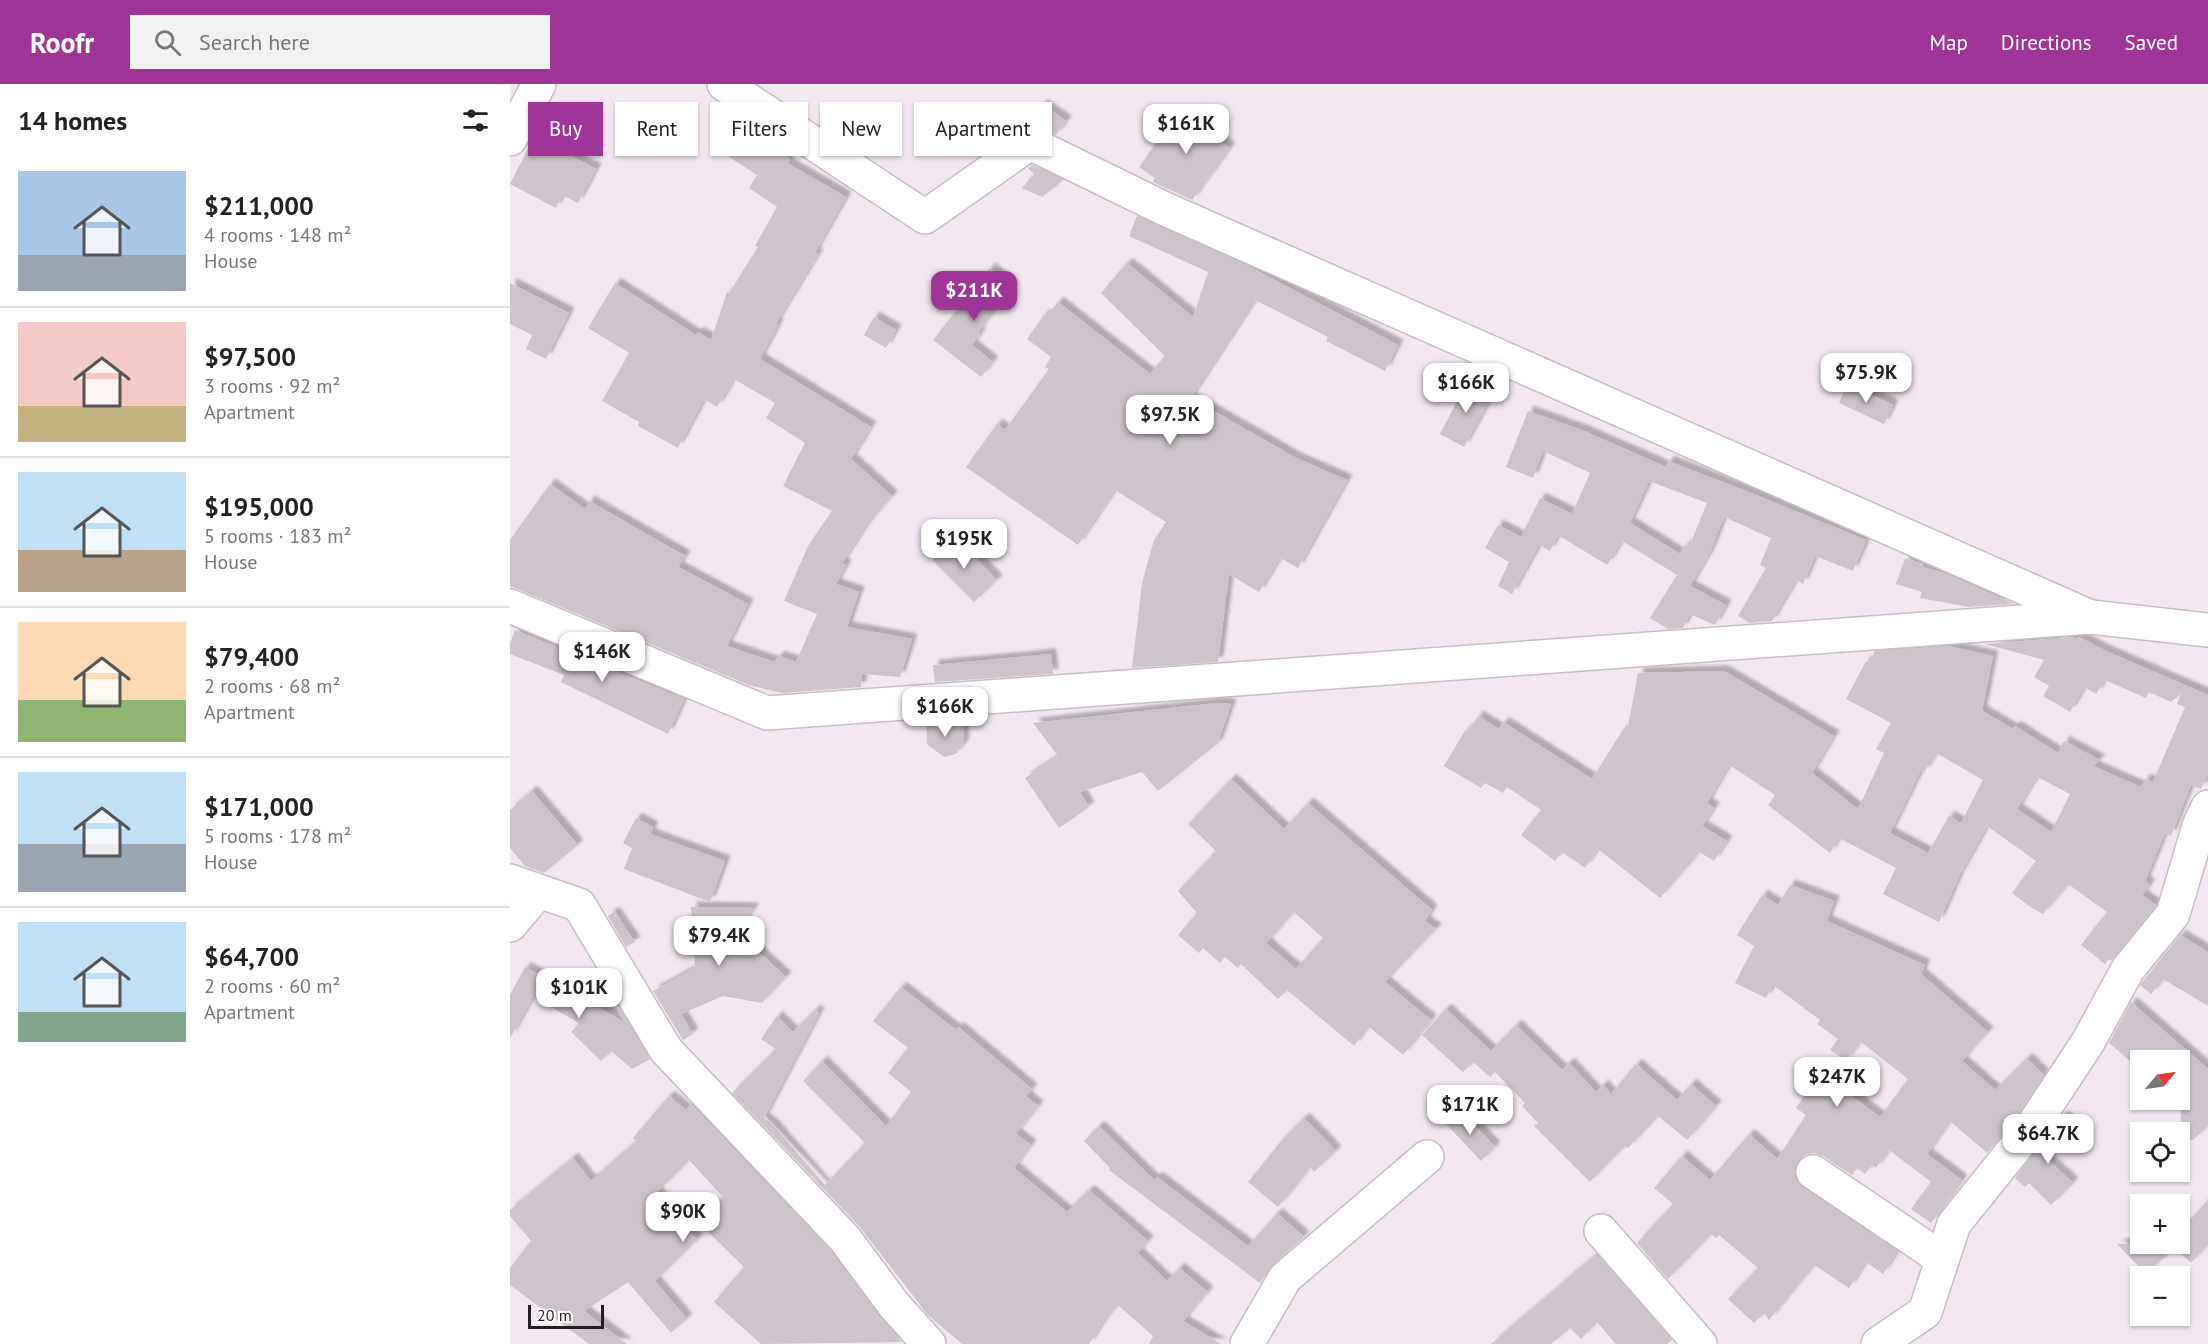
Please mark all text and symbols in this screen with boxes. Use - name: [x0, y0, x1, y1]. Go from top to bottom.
- search box: [130, 15, 550, 69]
- text: Roofr: [30, 24, 94, 61]
- icon: search: [151, 26, 184, 59]
- text: Search here: [199, 28, 310, 56]
- text: Map: [1929, 29, 1968, 56]
- text: Directions: [2001, 29, 2092, 56]
- text: Saved: [2125, 29, 2178, 56]
- chip: Buy: [528, 102, 603, 156]
- chip: Rent: [615, 102, 698, 156]
- chip: Filters: [710, 102, 808, 156]
- chip: New: [820, 102, 902, 156]
- chip: Apartment: [914, 102, 1052, 156]
- text: 14 homes: [18, 104, 127, 137]
- icon: filters: [459, 104, 492, 137]
- pin: $161K: [1144, 104, 1228, 155]
- text: $161K: [1157, 110, 1215, 136]
- text: $211,000: [204, 189, 314, 222]
- icon: home: [66, 195, 138, 267]
- text: 4 rooms · 148 m²: [204, 222, 351, 248]
- text: House: [204, 248, 258, 274]
- pin: $211K: [932, 271, 1016, 322]
- text: $211K: [945, 277, 1003, 303]
- text: $97,500: [204, 340, 296, 373]
- icon: home: [66, 346, 138, 418]
- pin: $75.9K: [1817, 353, 1915, 404]
- text: $75.9K: [1835, 359, 1897, 385]
- pin: $166K: [1424, 363, 1508, 414]
- text: $166K: [1437, 369, 1495, 395]
- text: 3 rooms · 92 m²: [204, 373, 340, 399]
- pin: $97.5K: [1121, 395, 1219, 446]
- text: Apartment: [204, 399, 295, 425]
- text: $97.5K: [1140, 401, 1200, 427]
- text: $195,000: [204, 490, 314, 523]
- icon: home: [66, 496, 138, 568]
- pin: $195K: [922, 519, 1006, 570]
- text: 5 rooms · 183 m²: [204, 523, 351, 549]
- text: $195K: [935, 525, 993, 551]
- text: House: [204, 549, 258, 575]
- pin: $146K: [560, 632, 644, 683]
- text: $146K: [573, 638, 631, 664]
- text: $79,400: [204, 640, 299, 673]
- icon: home: [66, 646, 138, 718]
- text: 2 rooms · 68 m²: [204, 673, 340, 699]
- pin: $166K: [903, 687, 987, 738]
- text: $166K: [916, 693, 974, 719]
- text: Apartment: [204, 699, 295, 725]
- text: $171,000: [204, 790, 314, 823]
- icon: home: [66, 796, 138, 868]
- text: 5 rooms · 178 m²: [204, 823, 351, 849]
- text: House: [204, 849, 258, 875]
- pin: $79.4K: [670, 916, 768, 967]
- text: $79.4K: [688, 922, 750, 948]
- text: $64,700: [204, 940, 299, 973]
- icon: home: [66, 946, 138, 1018]
- pin: $101K: [537, 968, 621, 1019]
- text: 2 rooms · 60 m²: [204, 973, 340, 999]
- text: $101K: [550, 974, 608, 1000]
- text: Apartment: [204, 999, 295, 1025]
- north arrow: [2130, 1050, 2190, 1110]
- map controls: [2130, 1050, 2190, 1326]
- pin: $247K: [1795, 1057, 1879, 1108]
- text: $247K: [1808, 1063, 1866, 1089]
- pin: $171K: [1428, 1085, 1512, 1136]
- text: $171K: [1441, 1091, 1499, 1117]
- pin: $64.7K: [1999, 1114, 2097, 1165]
- text: $64.7K: [2017, 1120, 2079, 1146]
- button: locate: [2130, 1122, 2190, 1182]
- pin: $90K: [647, 1192, 719, 1243]
- button: +: [2130, 1194, 2190, 1254]
- text: $90K: [660, 1198, 706, 1224]
- button: −: [2130, 1266, 2190, 1326]
- scale bar: [528, 1302, 604, 1330]
- text: 20 m: [537, 1305, 572, 1325]

